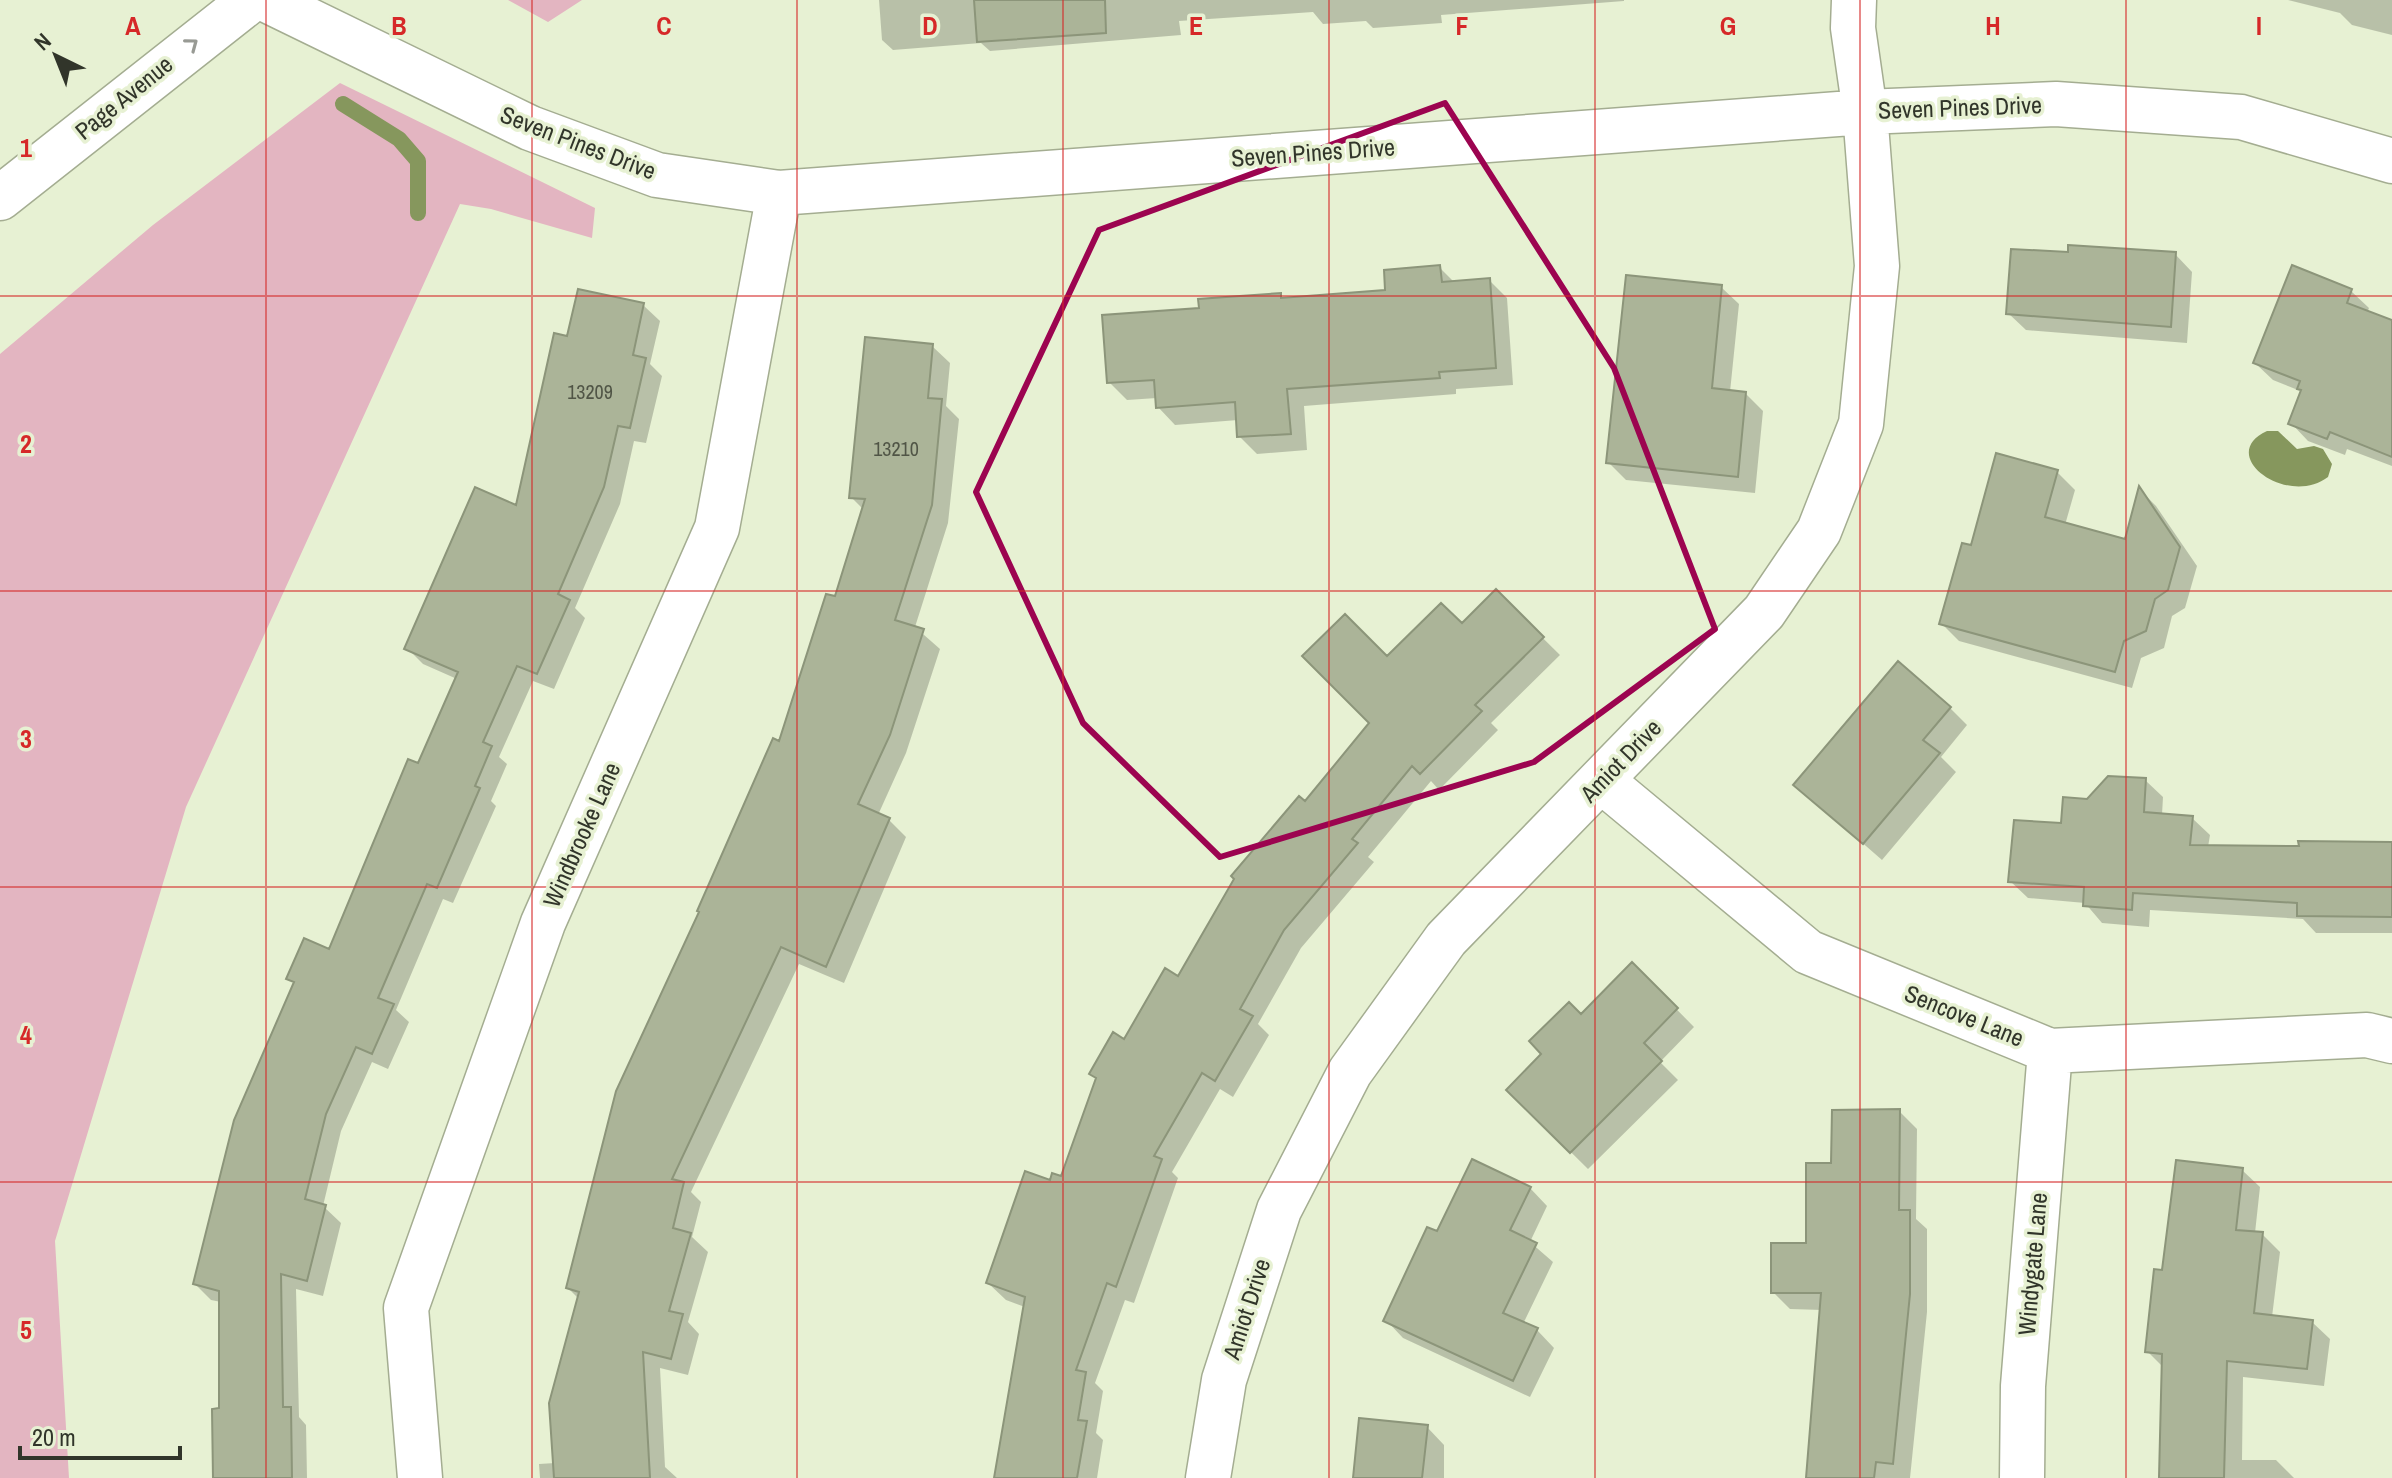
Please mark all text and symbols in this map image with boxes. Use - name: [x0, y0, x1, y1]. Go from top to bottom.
- text: A: [125, 8, 141, 43]
- text: B: [391, 8, 407, 43]
- text: C: [656, 8, 672, 43]
- text: D: [922, 8, 938, 43]
- text: E: [1189, 8, 1203, 43]
- text: F: [1455, 8, 1469, 43]
- text: G: [1720, 8, 1736, 43]
- text: H: [1985, 8, 2001, 43]
- text: I: [2256, 8, 2262, 43]
- north arrow: [16, 16, 96, 96]
- text: N: [27, 26, 57, 57]
- one-way arrow: [183, 40, 197, 54]
- street label: Page Avenue: [68, 48, 179, 146]
- street label: Seven Pines Drive: [1877, 88, 2043, 126]
- street label: Seven Pines Drive: [496, 98, 661, 186]
- text: 1: [20, 130, 32, 165]
- street label: Seven Pines Drive: [1230, 130, 1396, 174]
- house number: 13209: [567, 378, 613, 405]
- text: 2: [20, 426, 32, 461]
- house number: 13210: [873, 435, 919, 462]
- street label: Amiot Drive: [1572, 712, 1668, 810]
- text: 3: [20, 721, 32, 756]
- street label: Windbrooke Lane: [535, 757, 627, 912]
- street label: Sencove Lane: [1900, 977, 2029, 1053]
- text: 4: [20, 1017, 32, 1052]
- street label: Windygate Lane: [2010, 1191, 2054, 1337]
- street label: Amiot Drive: [1214, 1254, 1277, 1364]
- text: 5: [20, 1312, 32, 1347]
- scale bar: [20, 1410, 180, 1460]
- text: 20 m: [32, 1421, 76, 1453]

